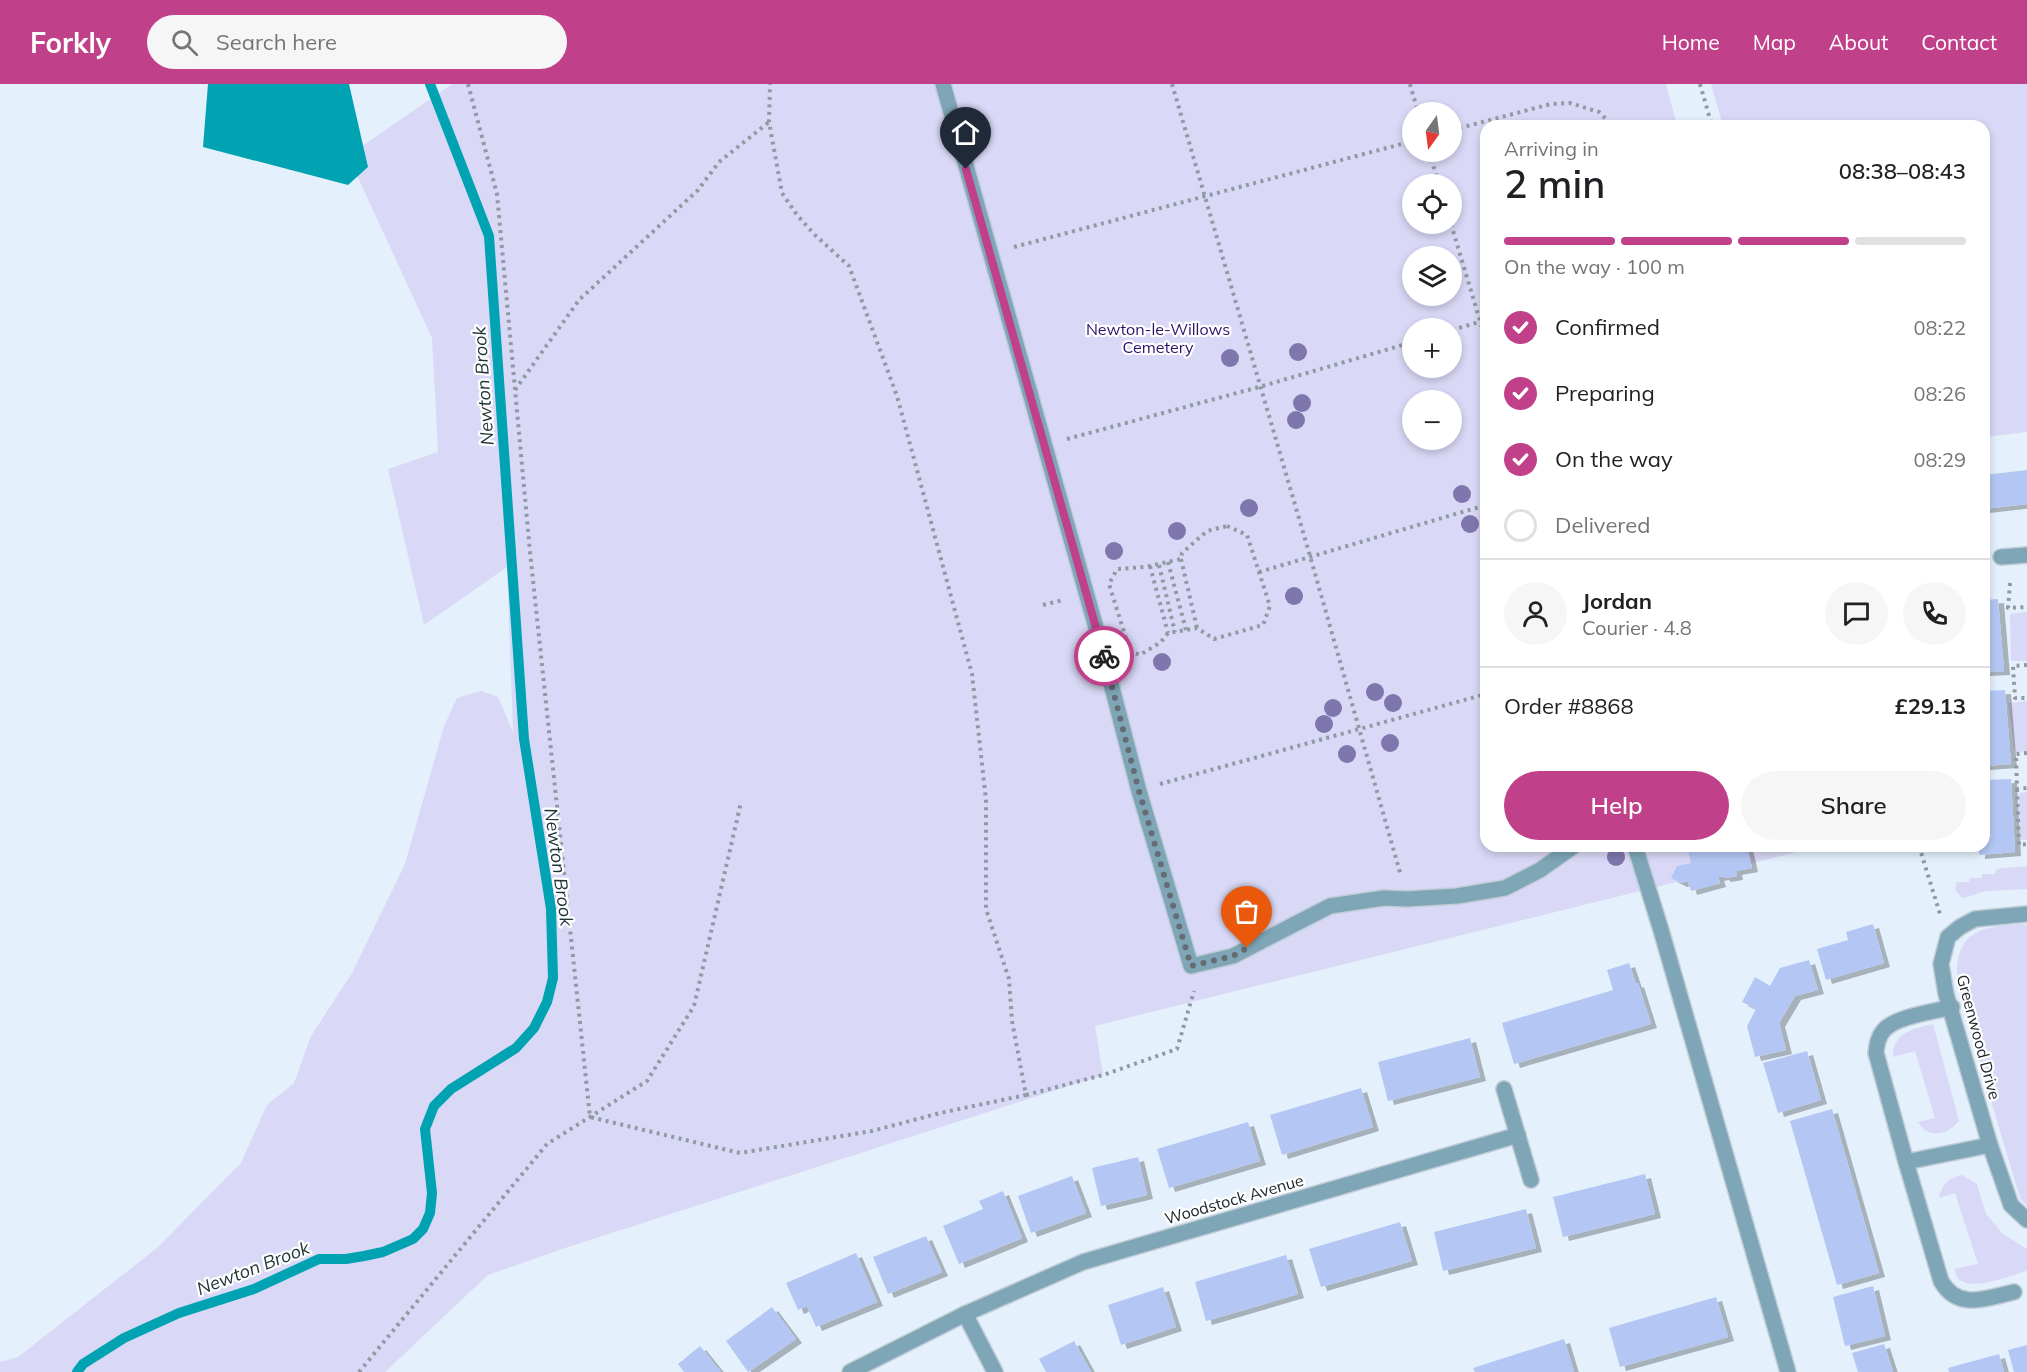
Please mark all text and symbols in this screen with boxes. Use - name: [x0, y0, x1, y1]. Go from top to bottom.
- search box: [147, 15, 567, 69]
- text: Forkly: [30, 25, 111, 60]
- icon: search: [168, 26, 201, 59]
- text: Search here: [216, 28, 337, 56]
- text: Home: [1662, 29, 1720, 55]
- text: Map: [1753, 29, 1796, 55]
- text: About: [1829, 29, 1888, 55]
- text: Contact: [1921, 29, 1997, 55]
- north arrow: [1402, 102, 1462, 162]
- map controls: [1402, 102, 1462, 450]
- pin: [940, 107, 991, 169]
- icon: home: [949, 116, 982, 149]
- text: Arriving in: [1504, 136, 1599, 161]
- text: 08:38–08:43: [1839, 157, 1966, 185]
- text: 2 min: [1504, 159, 1605, 208]
- button: locate: [1402, 174, 1462, 234]
- button: layers: [1402, 246, 1462, 306]
- text: On the way · 100 m: [1504, 254, 1685, 279]
- icon: check: [1504, 311, 1537, 344]
- text: Confirmed: [1555, 313, 1660, 341]
- text: 08:22: [1913, 315, 1966, 340]
- button: +: [1402, 318, 1462, 378]
- park label: Newton-le-Willows Cemetery: [1086, 319, 1230, 357]
- water label: Newton Brook: [467, 325, 499, 446]
- icon: check: [1504, 377, 1537, 410]
- text: Preparing: [1555, 379, 1655, 407]
- text: 08:26: [1913, 381, 1966, 406]
- button: −: [1402, 390, 1462, 450]
- icon: check: [1504, 443, 1537, 476]
- text: On the way: [1555, 445, 1673, 473]
- text: 08:29: [1913, 447, 1966, 472]
- text: Delivered: [1555, 511, 1650, 539]
- button: person: [1504, 582, 1567, 645]
- button: chat: [1825, 582, 1888, 645]
- button: phone: [1903, 582, 1966, 645]
- text: Jordan: [1582, 587, 1652, 615]
- text: Courier · 4.8: [1582, 615, 1692, 640]
- courier: [1074, 626, 1134, 686]
- icon: bike: [1088, 640, 1121, 673]
- text: Order #8868: [1504, 692, 1634, 720]
- text: £29.13: [1895, 692, 1966, 720]
- button: Help: [1504, 771, 1729, 840]
- button: Share: [1741, 771, 1966, 840]
- water label: Newton Brook: [539, 806, 579, 928]
- pin: [1221, 886, 1272, 948]
- icon: bag: [1230, 895, 1263, 928]
- street label: Greenwood Drive: [1953, 972, 2005, 1102]
- street label: Woodstock Avenue: [1162, 1170, 1306, 1228]
- water label: Newton Brook: [193, 1236, 313, 1300]

